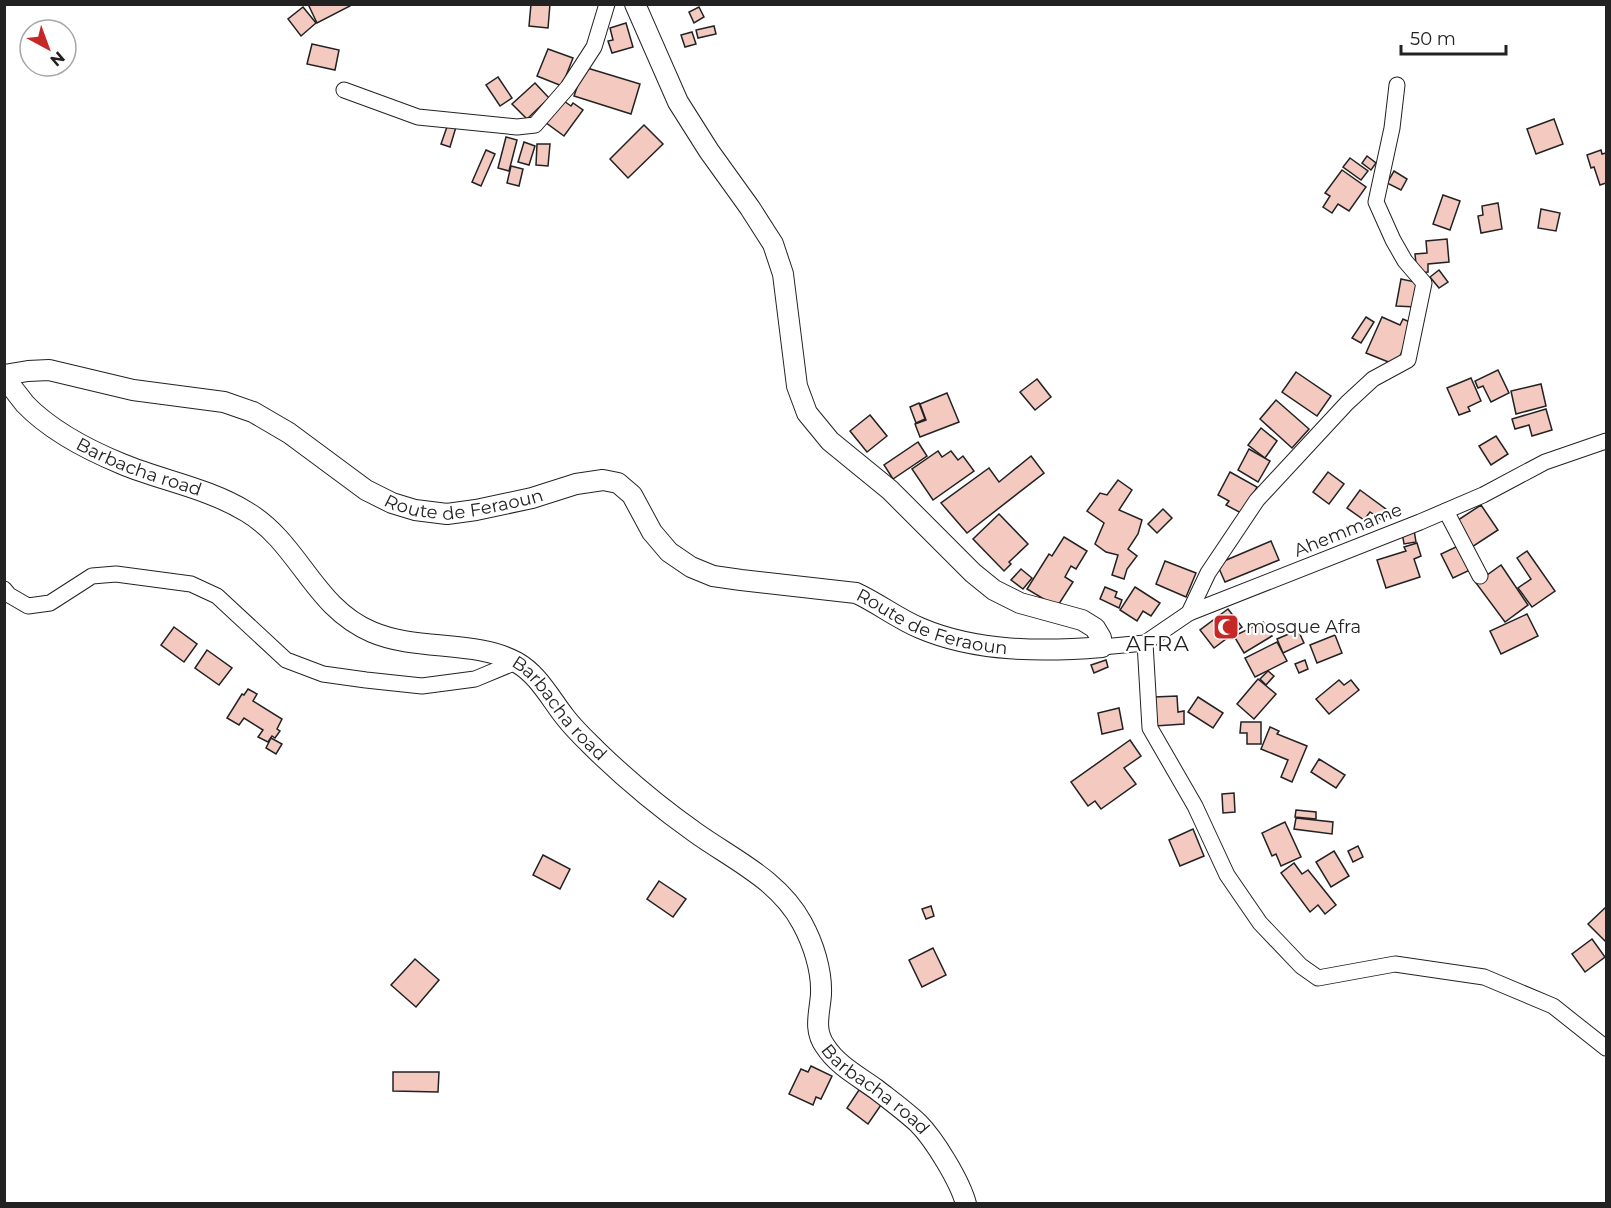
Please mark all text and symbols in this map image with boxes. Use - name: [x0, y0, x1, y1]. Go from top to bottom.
- north arrow: [18, 18, 78, 78]
- scale bar: [1401, 18, 1506, 56]
- text: 50 m: [1410, 28, 1456, 50]
- text: N: [46, 48, 69, 70]
- street label: Barbacha road: [72, 433, 205, 501]
- street label: Route de Feraoun: [380, 484, 546, 526]
- street label: Ahemmame: [1291, 498, 1405, 562]
- street label: Route de Feraoun: [853, 584, 1009, 659]
- mosque icon: mosque Afra: [1211, 612, 1241, 642]
- place label: mosque Afra: [1246, 616, 1361, 638]
- district label: AFRA: [1126, 631, 1190, 656]
- street label: Barbacha road: [508, 651, 611, 765]
- street label: Barbacha road: [816, 1040, 934, 1139]

